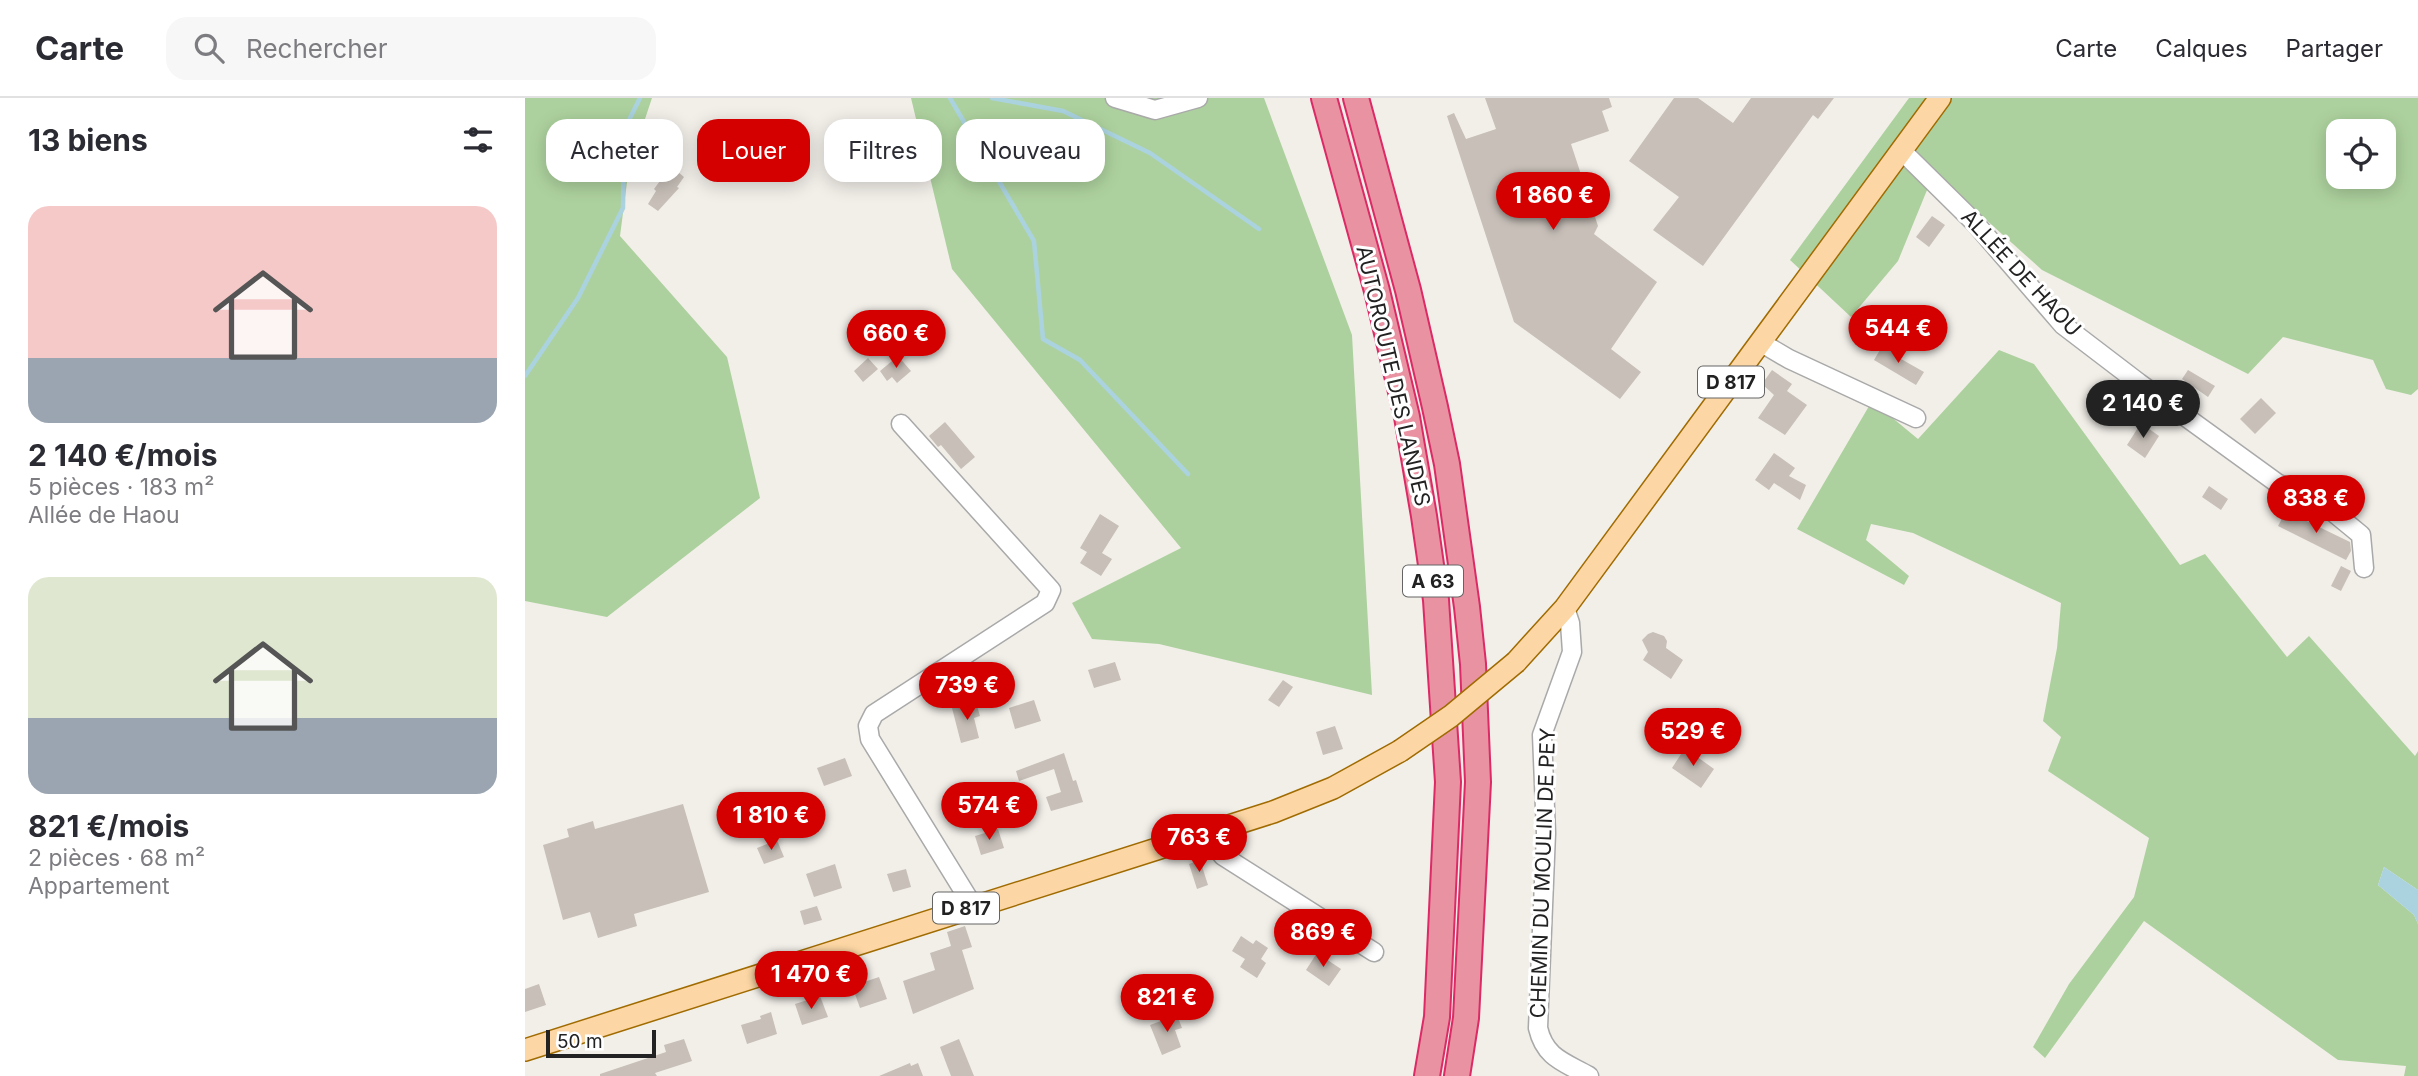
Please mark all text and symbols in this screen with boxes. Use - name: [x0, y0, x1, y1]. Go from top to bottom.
- search box: [166, 17, 656, 80]
- text: Carte: [35, 28, 124, 68]
- icon: search: [190, 29, 228, 67]
- text: Rechercher: [246, 33, 388, 64]
- text: Carte: [2055, 34, 2117, 63]
- text: Calques: [2155, 34, 2248, 63]
- text: Partager: [2286, 34, 2383, 63]
- chip: Acheter: [546, 119, 683, 182]
- chip: Louer: [697, 119, 810, 182]
- chip: Filtres: [824, 119, 942, 182]
- chip: Nouveau: [956, 119, 1105, 182]
- map controls: [2326, 119, 2396, 189]
- button: locate: [2326, 119, 2396, 189]
- icon: filters: [459, 121, 497, 159]
- text: 13 biens: [28, 122, 148, 158]
- pin: 1 860 €: [1488, 172, 1618, 232]
- text: 1 860 €: [1512, 181, 1594, 209]
- street label: ALLÉE DE HAOU: [1956, 203, 2087, 341]
- street label: AUTOROUTE DES LANDES: [1351, 243, 1436, 509]
- icon: home: [200, 252, 326, 378]
- pin: 544 €: [1849, 306, 1947, 365]
- pin: 660 €: [847, 310, 945, 370]
- text: 544 €: [1864, 314, 1932, 342]
- text: 660 €: [863, 319, 929, 347]
- road number: D 817: [1698, 366, 1764, 398]
- pin: 2 140 €: [2078, 380, 2208, 440]
- text: 2 140 €: [2102, 389, 2184, 417]
- text: 2 140 €/mois: [28, 437, 217, 473]
- text: 5 pièces · 183 m²: [28, 473, 214, 501]
- pin: 838 €: [2267, 476, 2365, 535]
- text: 838 €: [2283, 484, 2349, 512]
- text: Allée de Haou: [28, 501, 180, 529]
- road number: A 63: [1403, 566, 1463, 596]
- icon: home: [200, 623, 326, 749]
- pin: 739 €: [918, 662, 1016, 722]
- text: 739 €: [935, 671, 999, 699]
- pin: 529 €: [1644, 708, 1742, 768]
- text: 529 €: [1660, 717, 1726, 745]
- street label: CHEMIN DU MOULIN DE PEY: [1525, 727, 1560, 1019]
- pin: 574 €: [940, 782, 1038, 842]
- text: 574 €: [957, 791, 1021, 819]
- pin: 1 810 €: [706, 792, 836, 852]
- text: 1 810 €: [733, 801, 809, 829]
- text: 821 €/mois: [28, 808, 189, 844]
- pin: 763 €: [1150, 814, 1248, 874]
- text: 763 €: [1167, 823, 1231, 851]
- text: 2 pièces · 68 m²: [28, 844, 205, 872]
- text: Appartement: [28, 872, 170, 900]
- road number: D 817: [933, 892, 999, 923]
- pin: 869 €: [1274, 910, 1372, 969]
- text: 869 €: [1290, 918, 1356, 946]
- pin: 1 470 €: [746, 951, 876, 1011]
- text: 1 470 €: [771, 960, 851, 988]
- pin: 821 €: [1118, 974, 1216, 1034]
- text: 821 €: [1137, 983, 1197, 1011]
- scale bar: [546, 1027, 656, 1059]
- text: 50 m: [557, 1030, 603, 1053]

